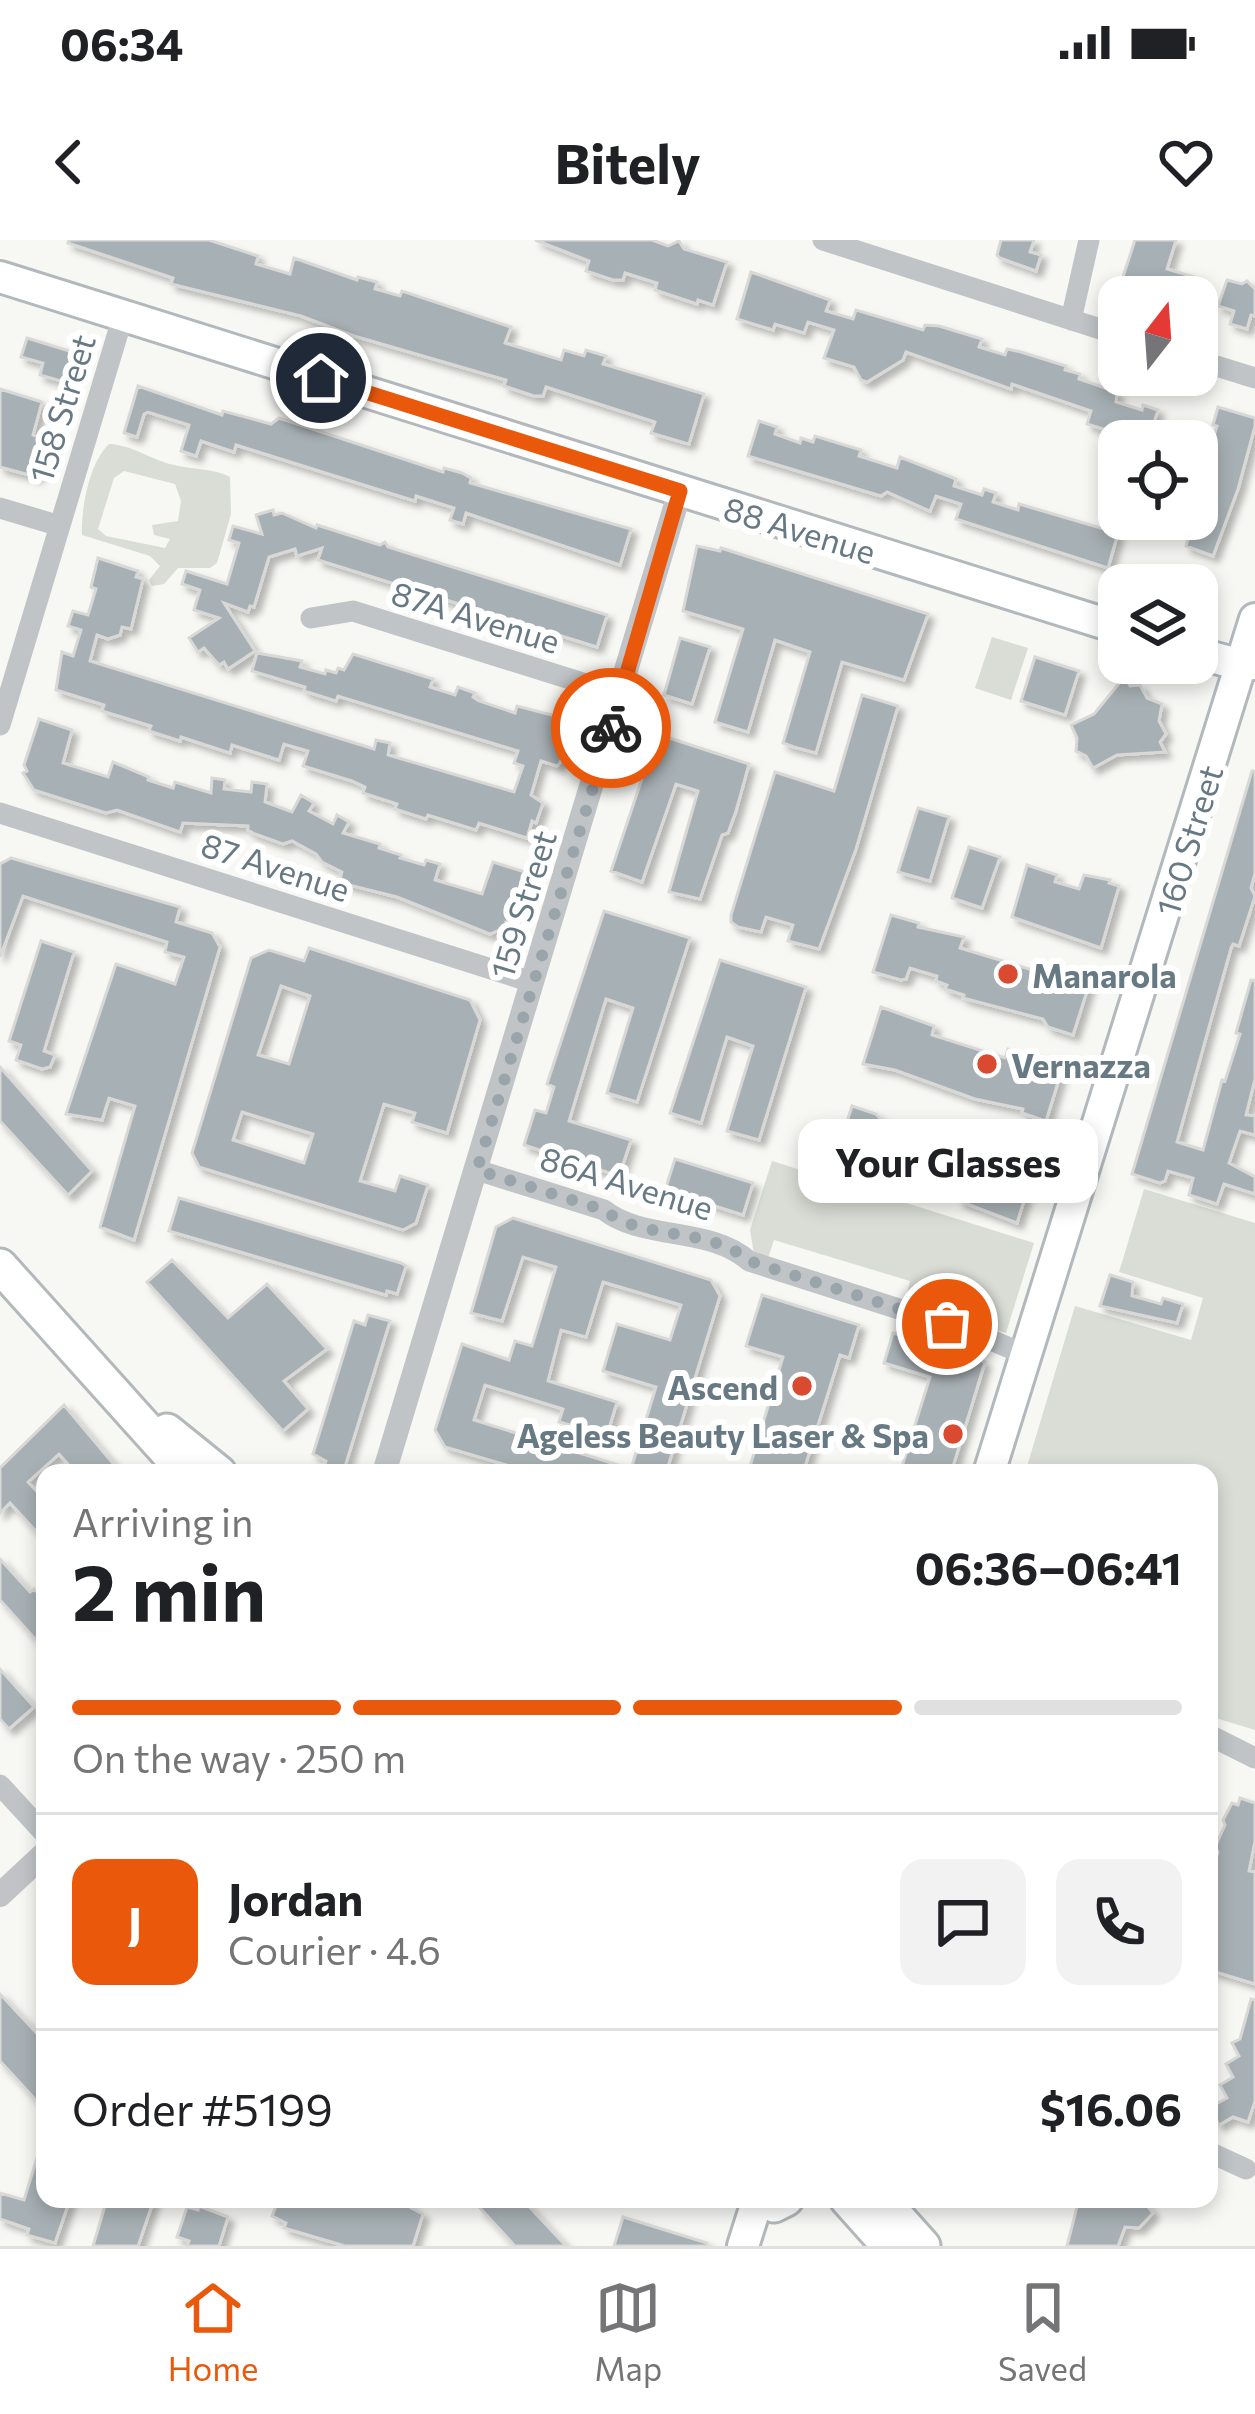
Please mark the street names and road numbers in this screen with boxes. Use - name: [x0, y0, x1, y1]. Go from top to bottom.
- street label: 158 Street: [19, 329, 103, 487]
- street label: 88 Avenue: [719, 487, 881, 571]
- street label: 87A Avenue: [387, 571, 565, 661]
- street label: 160 Street: [1146, 760, 1230, 920]
- street label: 87 Avenue: [197, 823, 355, 909]
- street label: 159 Street: [480, 825, 564, 983]
- street label: 86A Avenue: [536, 1136, 718, 1228]

